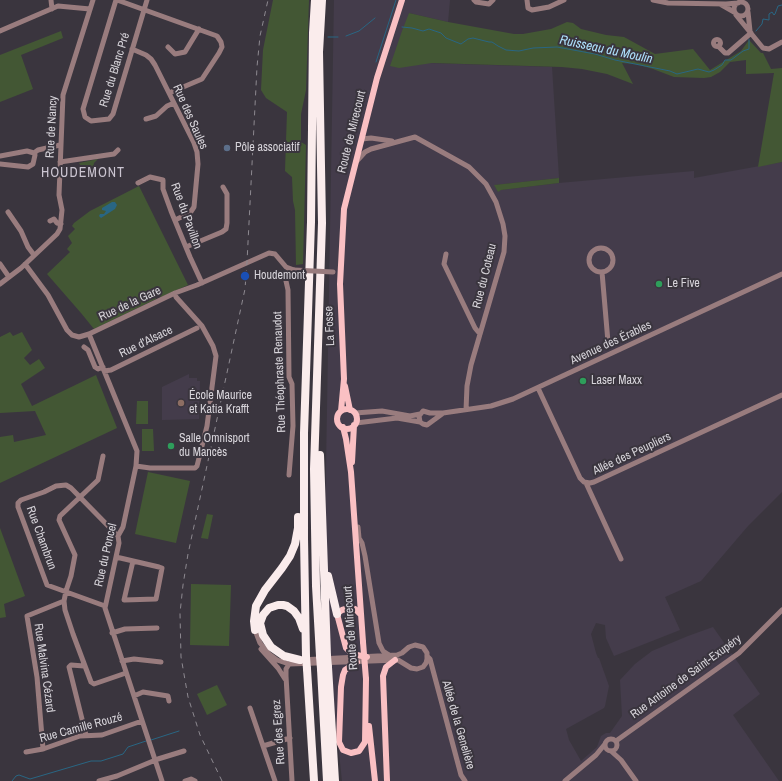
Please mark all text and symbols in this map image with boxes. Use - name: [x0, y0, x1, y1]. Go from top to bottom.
- street label: Rue du Blanc Pré: [97, 31, 133, 109]
- water label: Ruisseau du Moulin: [558, 33, 654, 67]
- street label: Rue des Saules: [169, 82, 211, 152]
- street label: Route de Mirecourt: [335, 89, 369, 175]
- street label: Rue de Nancy: [43, 95, 61, 159]
- place label: Pôle associatif: [235, 141, 300, 155]
- marker: Pôle associatif: [222, 143, 232, 153]
- district label: HOUDEMONT: [41, 165, 125, 181]
- street label: Rue du Pavillon: [167, 181, 205, 251]
- street label: Rue du Coteau: [470, 242, 500, 310]
- place label: Houdemont: [254, 269, 305, 283]
- marker: Houdemont: [239, 270, 251, 282]
- place label: Le Five: [667, 277, 700, 291]
- marker: Le Five: [654, 279, 664, 289]
- street label: Rue de la Gare: [97, 283, 163, 325]
- street label: La Fosse: [322, 306, 338, 346]
- street label: Rue Théophraste Renaudot: [271, 311, 289, 433]
- street label: Avenue des Érables: [568, 318, 654, 368]
- street label: Rue d'Alsace: [117, 323, 175, 361]
- place label: Laser Maxx: [591, 374, 642, 388]
- marker: Laser Maxx: [578, 376, 588, 386]
- place label: École Maurice et Katia Krafft: [189, 389, 252, 417]
- marker: École Maurice et Katia Krafft: [176, 398, 186, 408]
- street label: Allée des Peupliers: [591, 430, 673, 478]
- place label: Salle Omnisport du Mancès: [179, 432, 250, 460]
- marker: Salle Omnisport du Mancès: [166, 441, 176, 451]
- street label: Rue Chambrun: [23, 504, 59, 572]
- street label: Rue du Poncel: [92, 522, 120, 588]
- street label: Route de Mirecourt: [341, 585, 361, 671]
- street label: Rue Malvina Cézard: [31, 623, 57, 713]
- street label: Rue Antoine de Saint-Exupéry: [628, 632, 744, 722]
- street label: Allée de la Genelière: [438, 679, 478, 771]
- street label: Rue des Egrez: [270, 699, 288, 765]
- street label: Rue Camille Rouzé: [38, 710, 124, 746]

